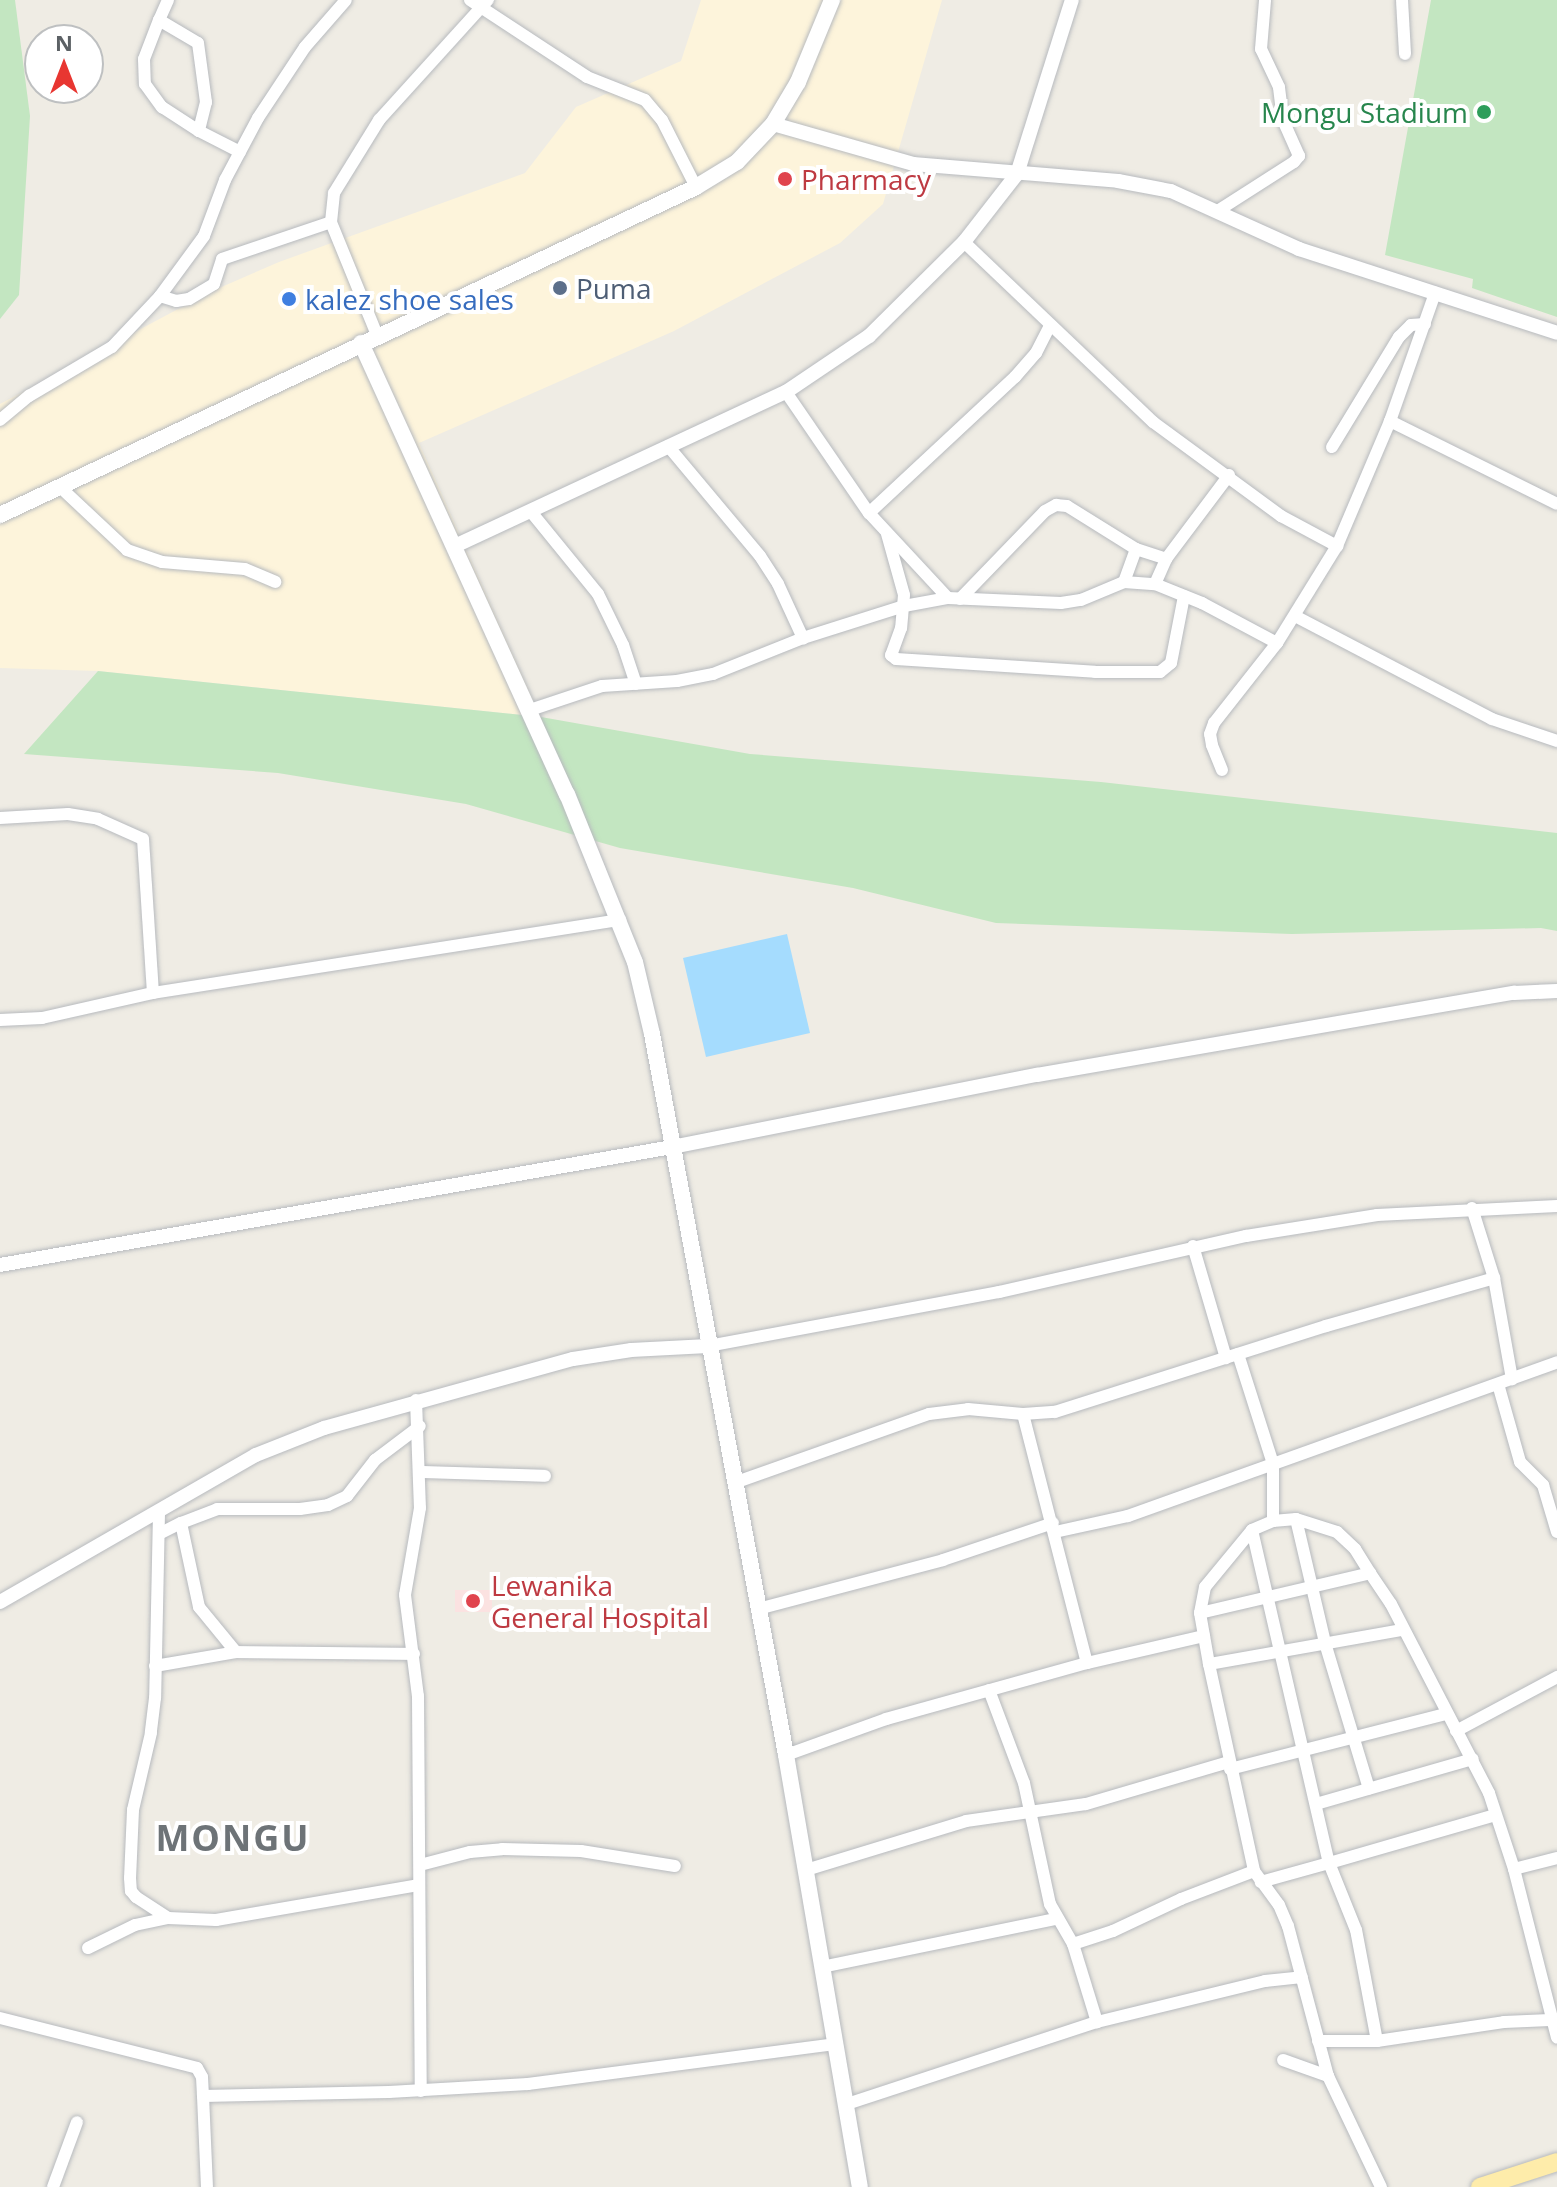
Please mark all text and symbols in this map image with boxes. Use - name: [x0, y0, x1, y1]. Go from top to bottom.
- north arrow: [24, 24, 104, 104]
- text: N: [55, 27, 73, 57]
- place label: Mongu Stadium: [1261, 95, 1468, 129]
- marker: Mongu Stadium: [1475, 103, 1493, 121]
- place label: Pharmacy: [801, 162, 931, 196]
- marker: Pharmacy: [776, 170, 794, 188]
- place label: Puma: [576, 271, 651, 305]
- marker: Puma: [551, 279, 569, 297]
- place label: kalez shoe sales: [305, 282, 514, 316]
- marker: kalez shoe sales: [280, 290, 298, 308]
- place label: Lewanika General Hospital: [491, 1568, 709, 1634]
- marker: Lewanika General Hospital: [462, 1590, 484, 1612]
- district label: MONGU: [155, 1816, 311, 1860]

